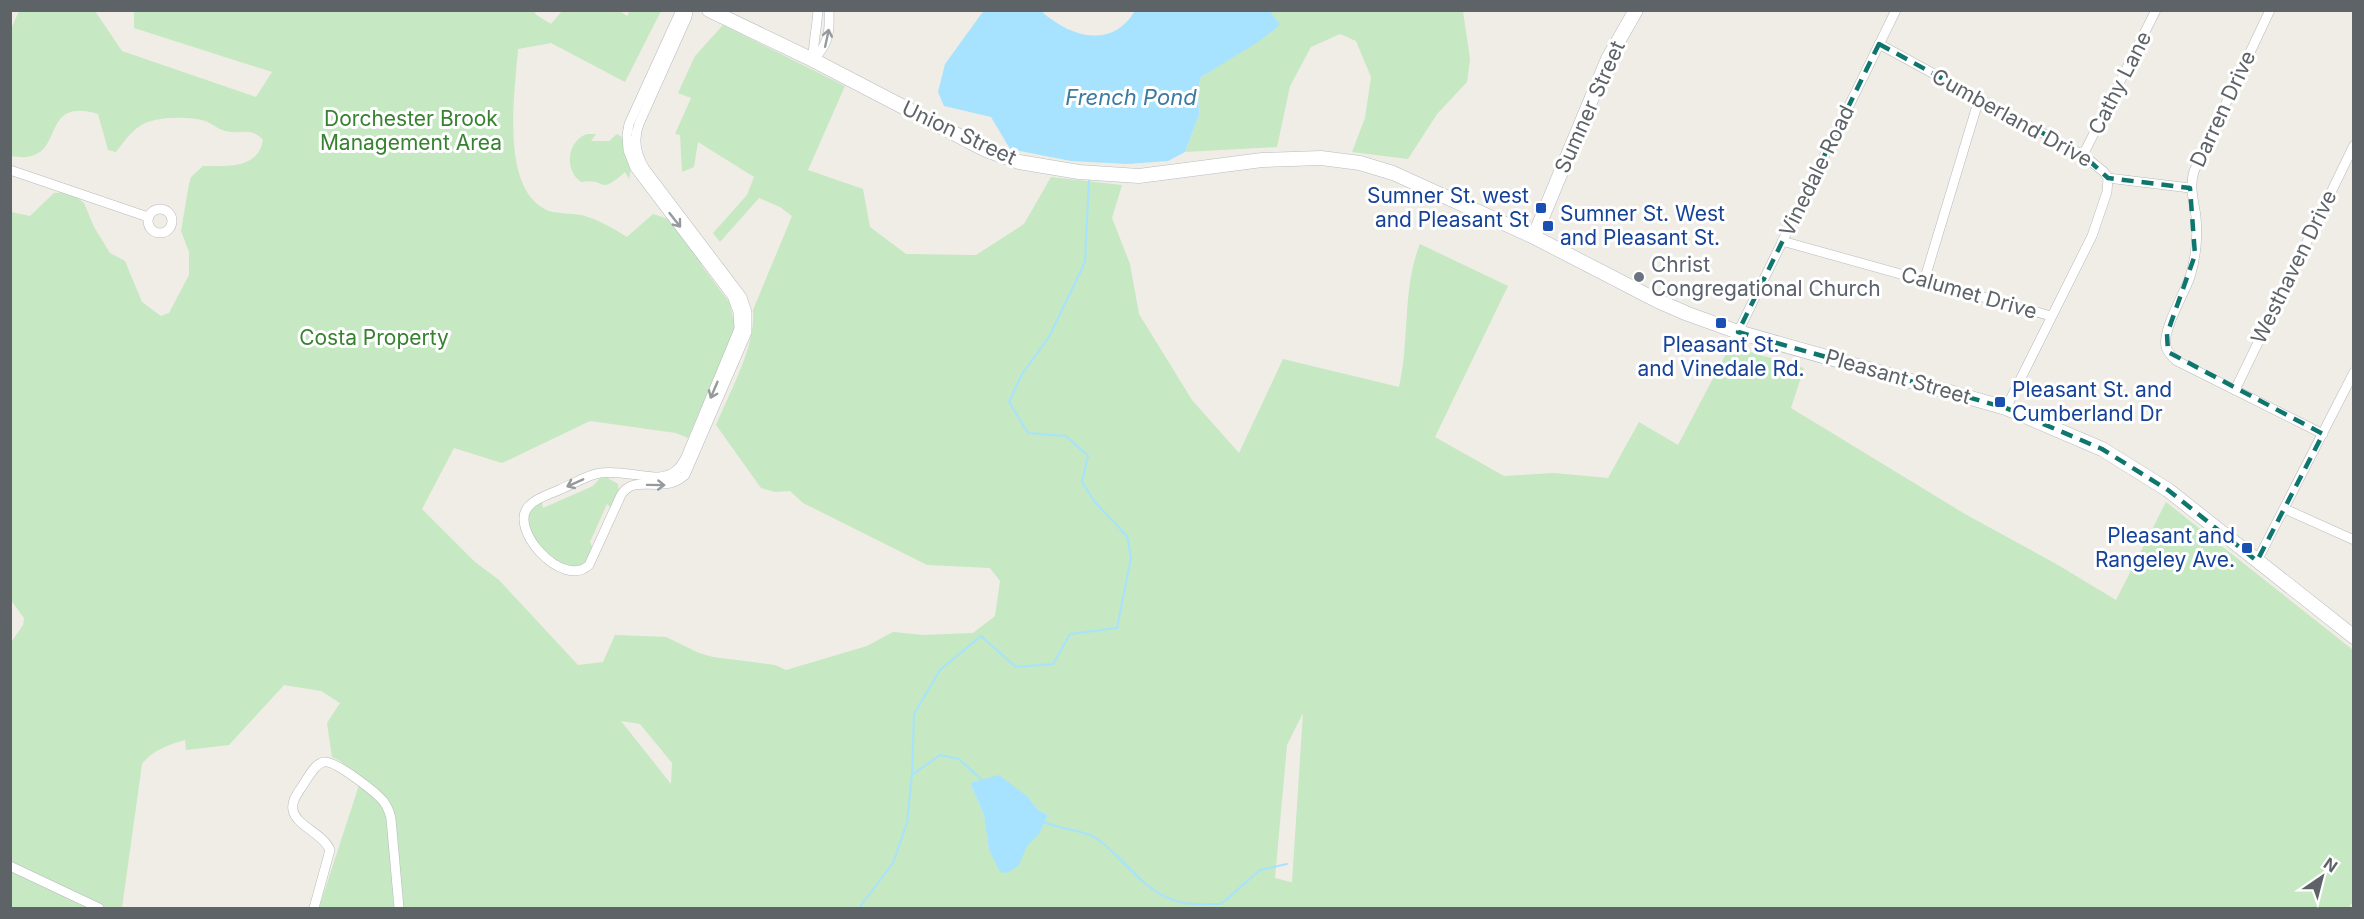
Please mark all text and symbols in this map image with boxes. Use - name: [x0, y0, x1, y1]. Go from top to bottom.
- street label: Cathy Lane: [2083, 27, 2156, 138]
- one-way arrow: [822, 28, 833, 48]
- street label: Sumner Street: [1549, 37, 1630, 177]
- street label: Darren Drive: [2185, 47, 2260, 171]
- street label: Cumberland Drive: [1928, 63, 2097, 172]
- water label: French Pond: [1065, 84, 1197, 110]
- street label: Union Street: [898, 95, 1020, 170]
- street label: Vinedale Road: [1774, 101, 1859, 240]
- park label: Dorchester Brook Management Area: [320, 106, 502, 155]
- place label: Sumner St. west and Pleasant St: [1367, 183, 1529, 232]
- street label: Westhaven Drive: [2246, 186, 2342, 348]
- marker: Sumner St. west and Pleasant St: [1534, 201, 1548, 215]
- place label: Sumner St. West and Pleasant St.: [1560, 201, 1725, 250]
- one-way arrow: [669, 212, 681, 228]
- marker: Sumner St. West and Pleasant St.: [1541, 219, 1555, 233]
- place label: Christ Congregational Church: [1651, 252, 1881, 301]
- street label: Calumet Drive: [1898, 261, 2040, 324]
- marker: Christ Congregational Church: [1632, 270, 1646, 284]
- marker: Pleasant St. and Vinedale Rd.: [1714, 316, 1728, 330]
- park label: Costa Property: [299, 325, 449, 350]
- place label: Pleasant St. and Vinedale Rd.: [1637, 332, 1805, 381]
- street label: Pleasant Street: [1823, 344, 1974, 409]
- place label: Pleasant St. and Cumberland Dr: [2012, 377, 2172, 426]
- one-way arrow: [708, 380, 719, 399]
- marker: Pleasant St. and Cumberland Dr: [1993, 395, 2007, 409]
- one-way arrow: [567, 478, 585, 489]
- one-way arrow: [645, 479, 665, 491]
- place label: Pleasant and Rangeley Ave.: [2095, 523, 2235, 572]
- marker: Pleasant and Rangeley Ave.: [2240, 541, 2254, 555]
- north arrow: [2292, 847, 2352, 907]
- text: N: [2320, 853, 2341, 876]

